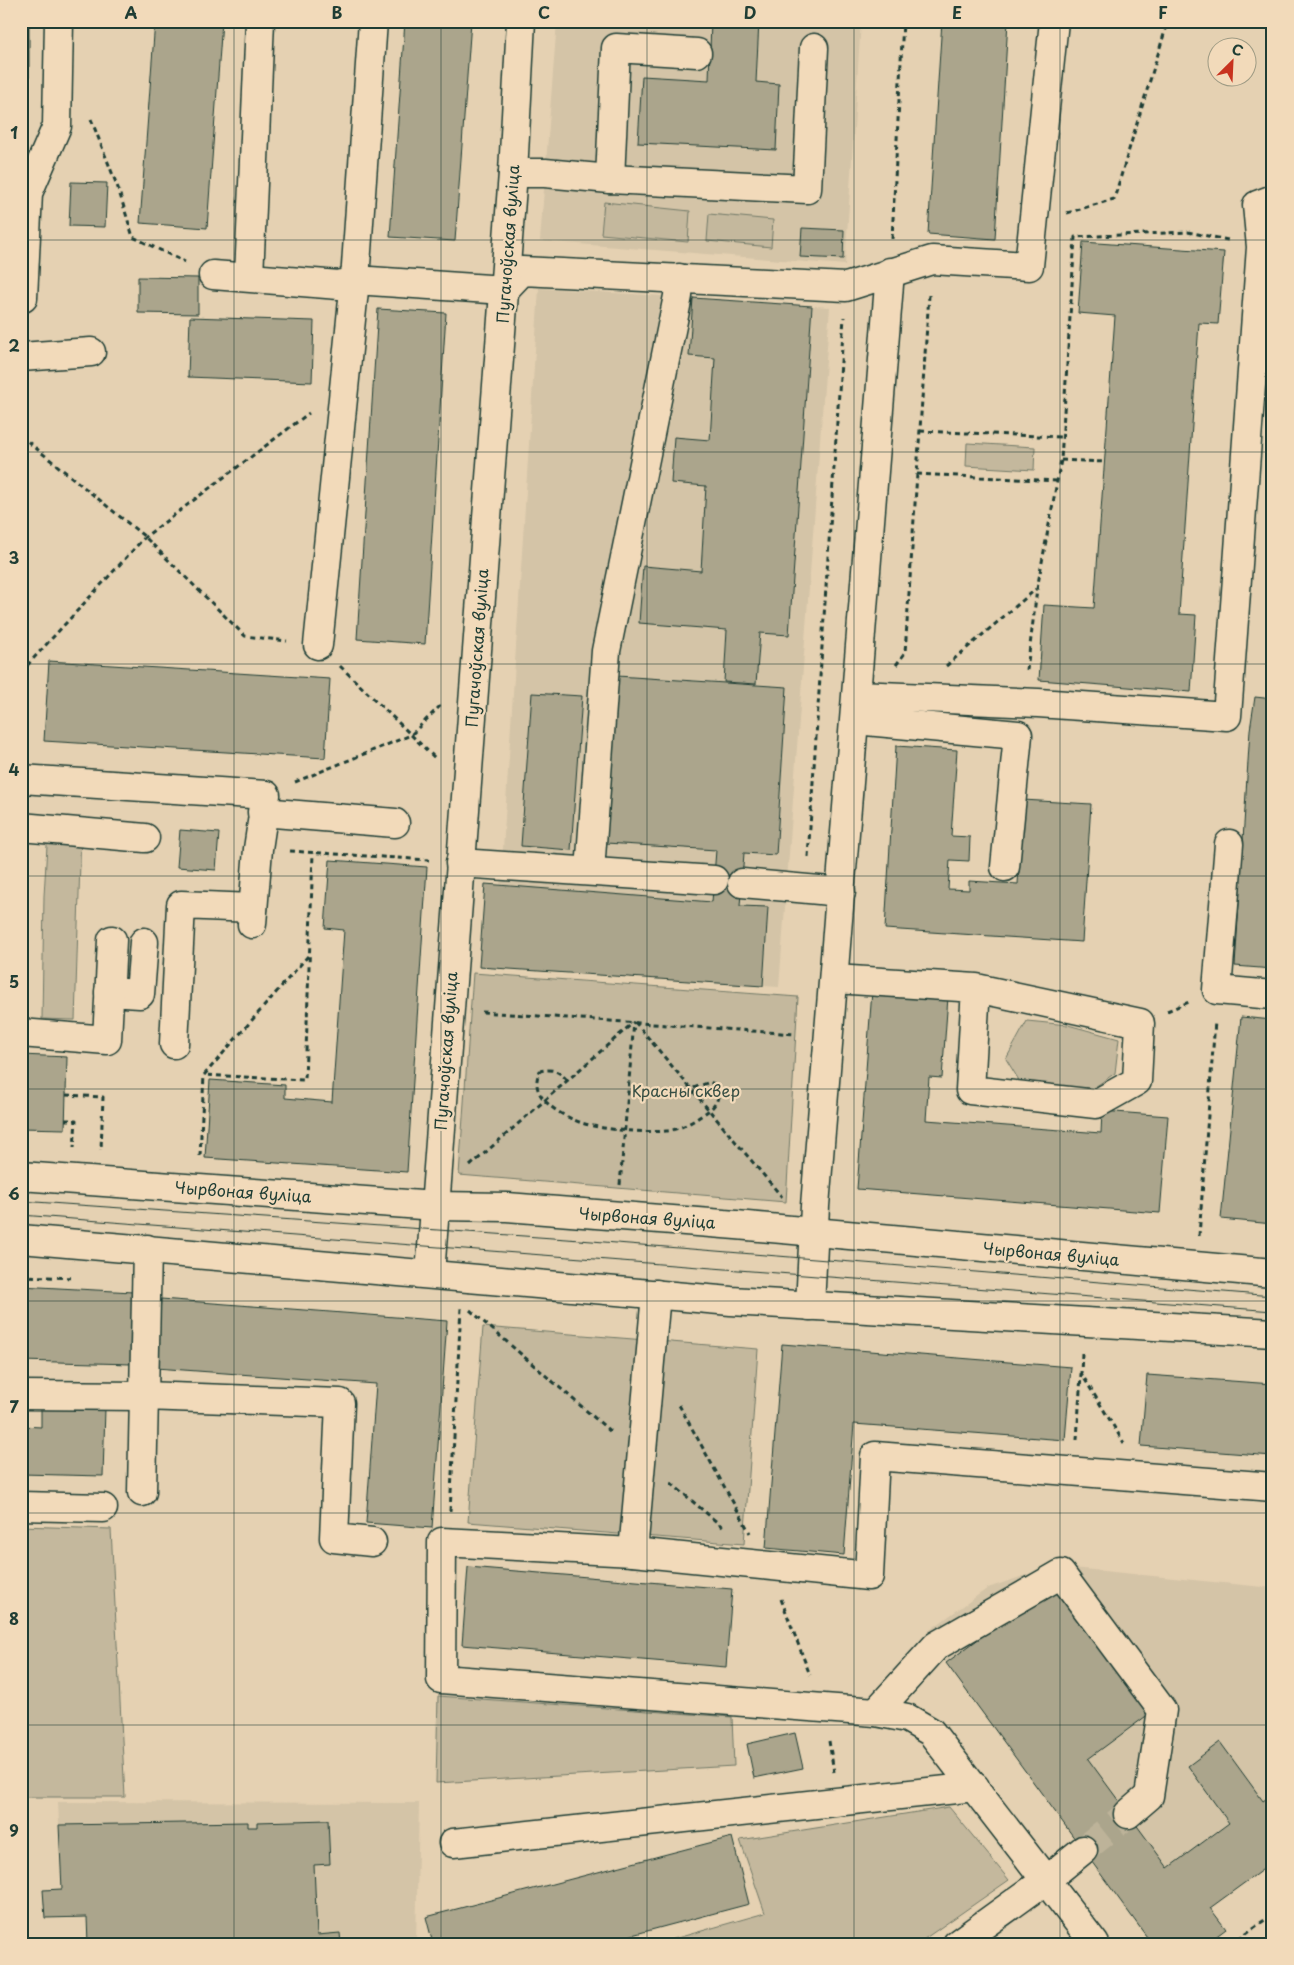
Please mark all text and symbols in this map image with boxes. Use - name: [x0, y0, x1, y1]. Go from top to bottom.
- text: A: [125, 0, 138, 24]
- text: B: [332, 0, 343, 24]
- text: C: [538, 0, 550, 24]
- text: D: [744, 0, 756, 24]
- text: E: [952, 0, 962, 24]
- text: F: [1158, 0, 1168, 24]
- north arrow: [1206, 38, 1256, 88]
- text: С: [1228, 38, 1247, 61]
- text: 1: [10, 120, 18, 144]
- street label: Пугачоўская вуліца: [489, 164, 525, 324]
- text: 2: [8, 333, 20, 357]
- text: 3: [9, 545, 19, 569]
- street label: Пугачоўская вуліца: [458, 568, 494, 728]
- text: 4: [9, 757, 20, 781]
- text: 5: [9, 969, 19, 993]
- street label: Пугачоўская вуліца: [427, 971, 463, 1131]
- park label: Красны сквер: [632, 1078, 740, 1102]
- street label: Чырвоная вуліца: [174, 1174, 313, 1208]
- text: 6: [8, 1181, 20, 1205]
- street label: Чырвоная вуліца: [578, 1200, 717, 1234]
- street label: Чырвоная вуліца: [982, 1235, 1121, 1271]
- text: 7: [9, 1394, 19, 1418]
- text: 8: [9, 1606, 19, 1630]
- text: 9: [9, 1818, 19, 1842]

